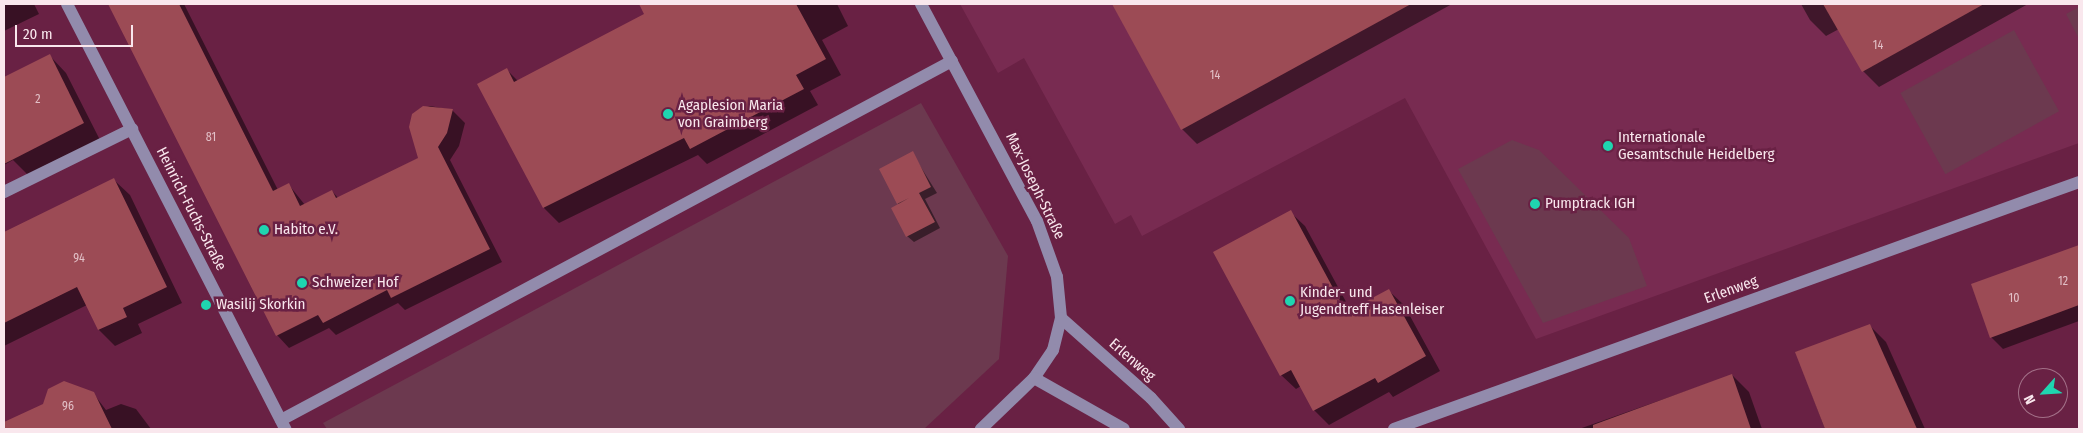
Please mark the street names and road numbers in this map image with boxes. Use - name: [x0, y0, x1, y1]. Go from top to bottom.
- street label: Max-Joseph-Straße: [1001, 130, 1069, 242]
- street label: Heinrich-Fuchs-Straße: [152, 144, 230, 274]
- street label: Erlenweg: [1702, 272, 1760, 308]
- street label: Erlenweg: [1105, 335, 1159, 385]

